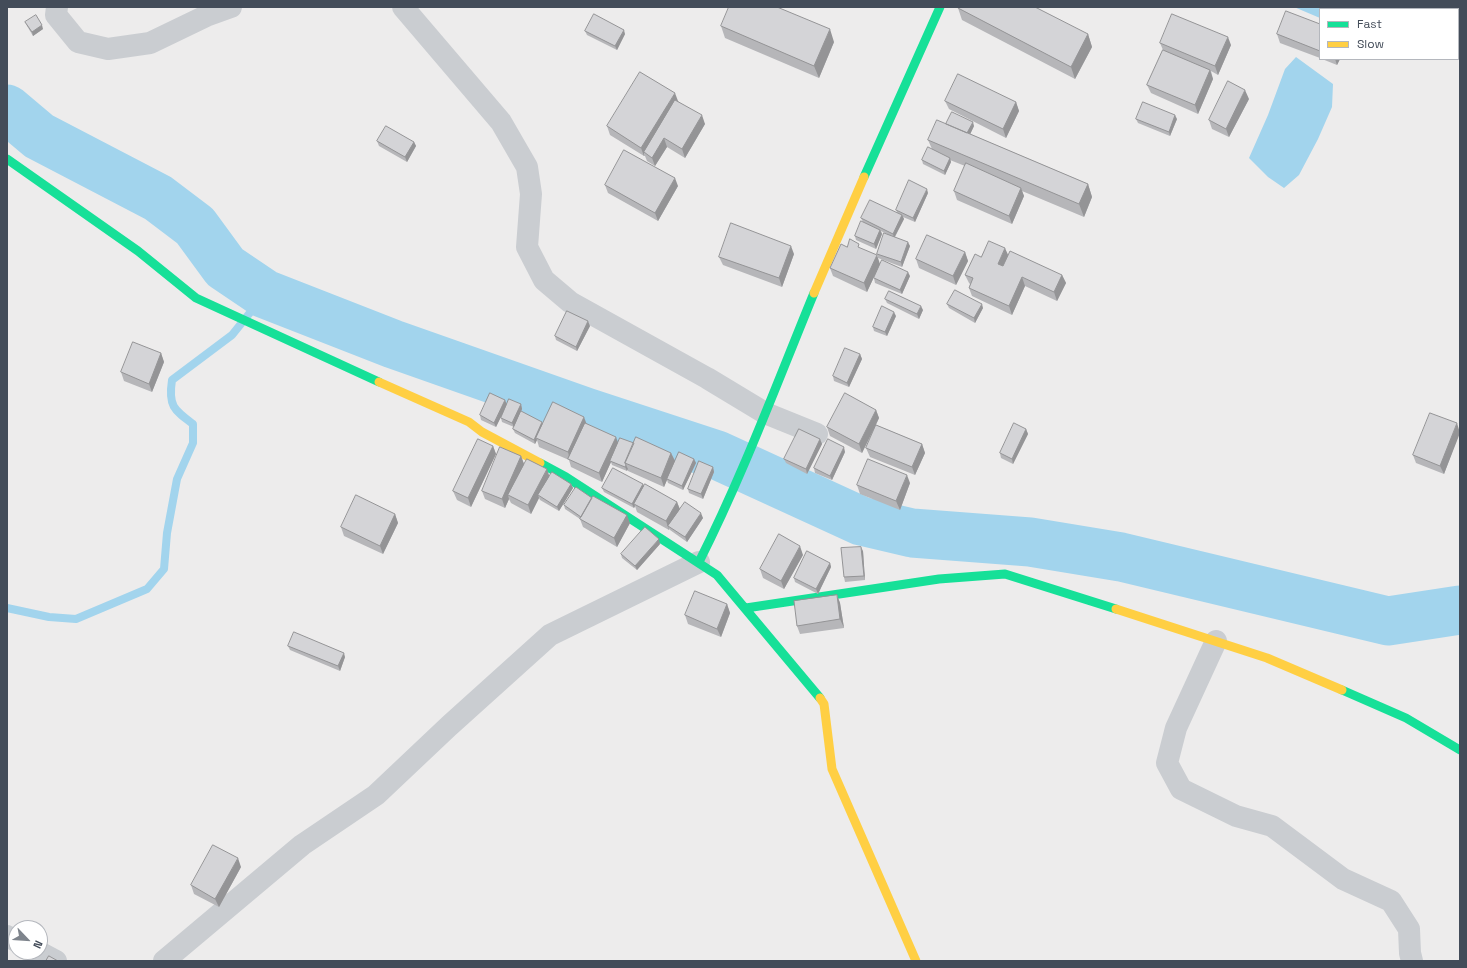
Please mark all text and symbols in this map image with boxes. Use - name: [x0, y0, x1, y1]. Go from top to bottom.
- legend: [1319, 8, 1459, 60]
- text: Fast: [1357, 16, 1382, 32]
- text: Slow: [1357, 36, 1384, 52]
- north arrow: [8, 920, 48, 960]
- text: N: [30, 938, 46, 951]

